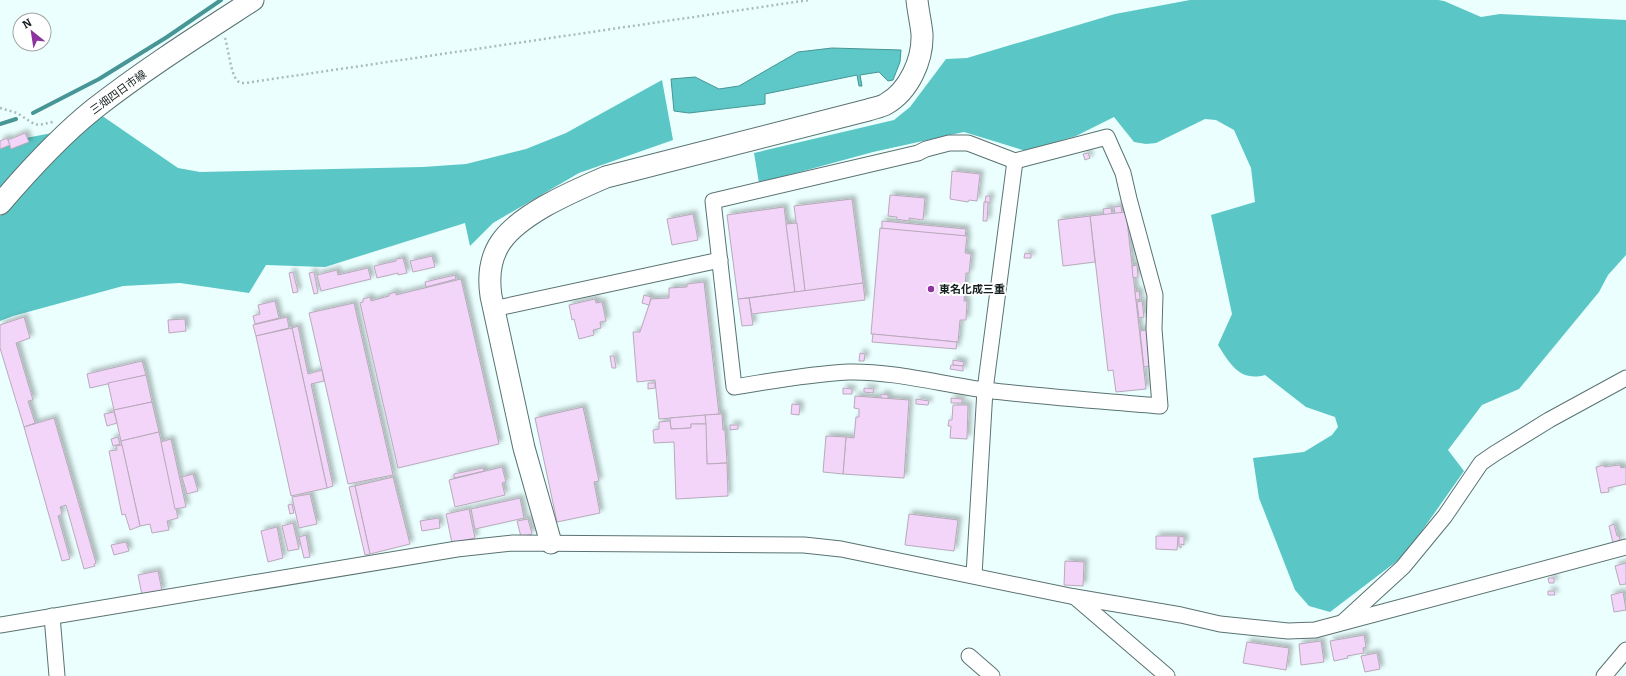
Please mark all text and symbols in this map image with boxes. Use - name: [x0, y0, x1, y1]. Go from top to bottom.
- north arrow: [12, 12, 52, 52]
- text: N: [20, 16, 35, 32]
- street label: 三畑四日市線: [88, 68, 149, 117]
- place label: 東名化成三重: [939, 283, 1005, 296]
- marker: 東名化成三重: [926, 284, 936, 294]

